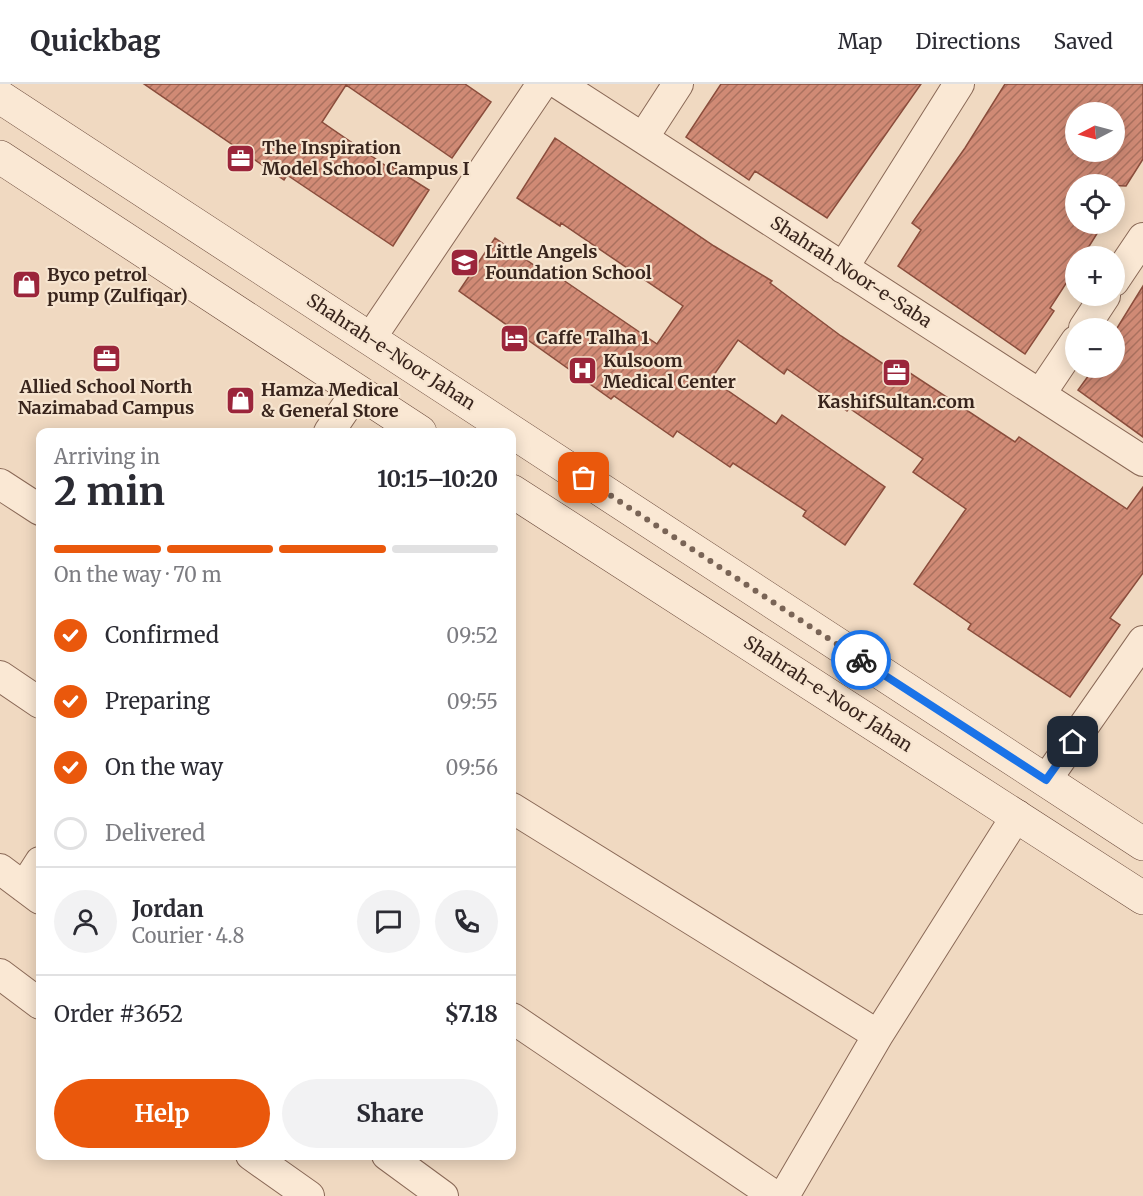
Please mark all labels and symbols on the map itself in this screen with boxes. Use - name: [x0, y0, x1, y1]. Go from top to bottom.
- north arrow: [1065, 102, 1125, 162]
- place label: The Inspiration Model School Campus I: [262, 136, 470, 180]
- office icon: The Inspiration Model School Campus I: [225, 142, 257, 174]
- street label: Shahrah Noor-e-Saba: [766, 211, 937, 333]
- place label: Little Angels Foundation School: [485, 240, 652, 284]
- school or university icon: Little Angels Foundation School: [448, 246, 480, 278]
- place label: Byco petrol pump (Zulfiqar): [47, 263, 188, 307]
- shop icon: Byco petrol pump (Zulfiqar): [10, 269, 42, 301]
- street label: Shahrah-e-Noor Jahan: [303, 288, 480, 415]
- hotel icon: Caffe Talha 1: [499, 322, 531, 354]
- place label: Caffe Talha 1: [536, 326, 649, 349]
- office icon: Allied School North Nazimabad Campus: [90, 342, 122, 374]
- place label: Kulsoom Medical Center: [603, 349, 736, 393]
- hospital icon: Kulsoom Medical Center: [566, 355, 598, 387]
- office icon: KashifSultan.com: [880, 357, 912, 389]
- place label: Allied School North Nazimabad Campus: [18, 375, 194, 419]
- place label: Hamza Medical & General Store: [261, 378, 399, 422]
- shop icon: Hamza Medical & General Store: [224, 384, 256, 416]
- place label: KashifSultan.com: [817, 390, 975, 413]
- pin: [558, 452, 609, 503]
- street label: Shahrah-e-Noor Jahan: [740, 630, 917, 757]
- courier: [831, 630, 891, 690]
- pin: [1047, 716, 1098, 767]

